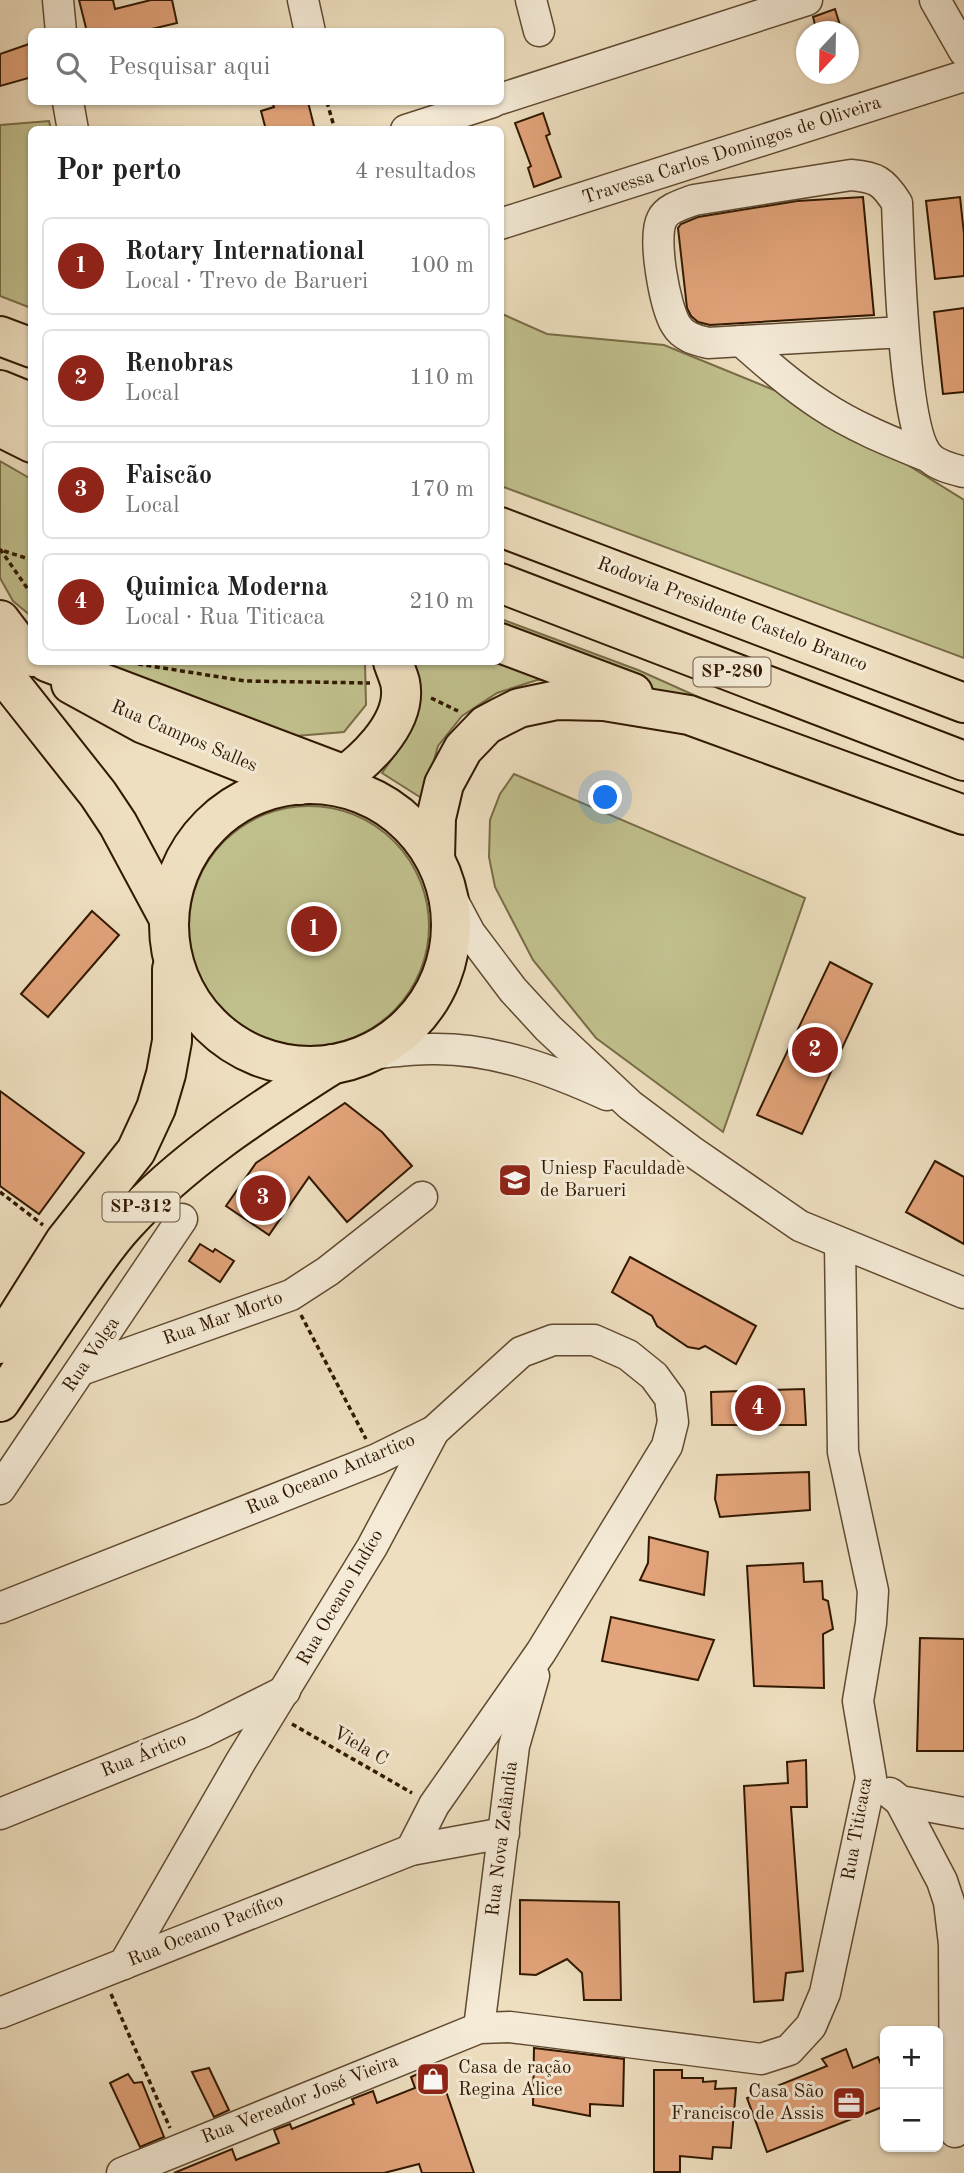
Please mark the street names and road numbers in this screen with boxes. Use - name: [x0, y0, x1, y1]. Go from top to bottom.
- street label: Travessa Carlos Domingos de Oliveira: [580, 93, 884, 208]
- street label: Rodovia Presidente Castelo Branco: [594, 555, 870, 675]
- road number: SP-280: [694, 658, 770, 686]
- street label: Rua Campos Salles: [108, 698, 260, 776]
- road number: SP-312: [102, 1192, 180, 1222]
- street label: Rua Mar Morto: [161, 1289, 285, 1349]
- street label: Rua Volga: [60, 1314, 124, 1396]
- street label: Rua Oceano Antartico: [244, 1431, 418, 1519]
- street label: Rua Oceano Indíco: [294, 1527, 388, 1669]
- street label: Viela C: [329, 1724, 391, 1770]
- street label: Rua Ártico: [97, 1727, 189, 1782]
- street label: Rua Nova Zelândia: [484, 1760, 522, 1918]
- street label: Rua Titicaca: [840, 1775, 877, 1882]
- street label: Rua Oceano Pacífico: [126, 1891, 286, 1971]
- street label: Rua Vereador José Vieira: [199, 2052, 402, 2148]

